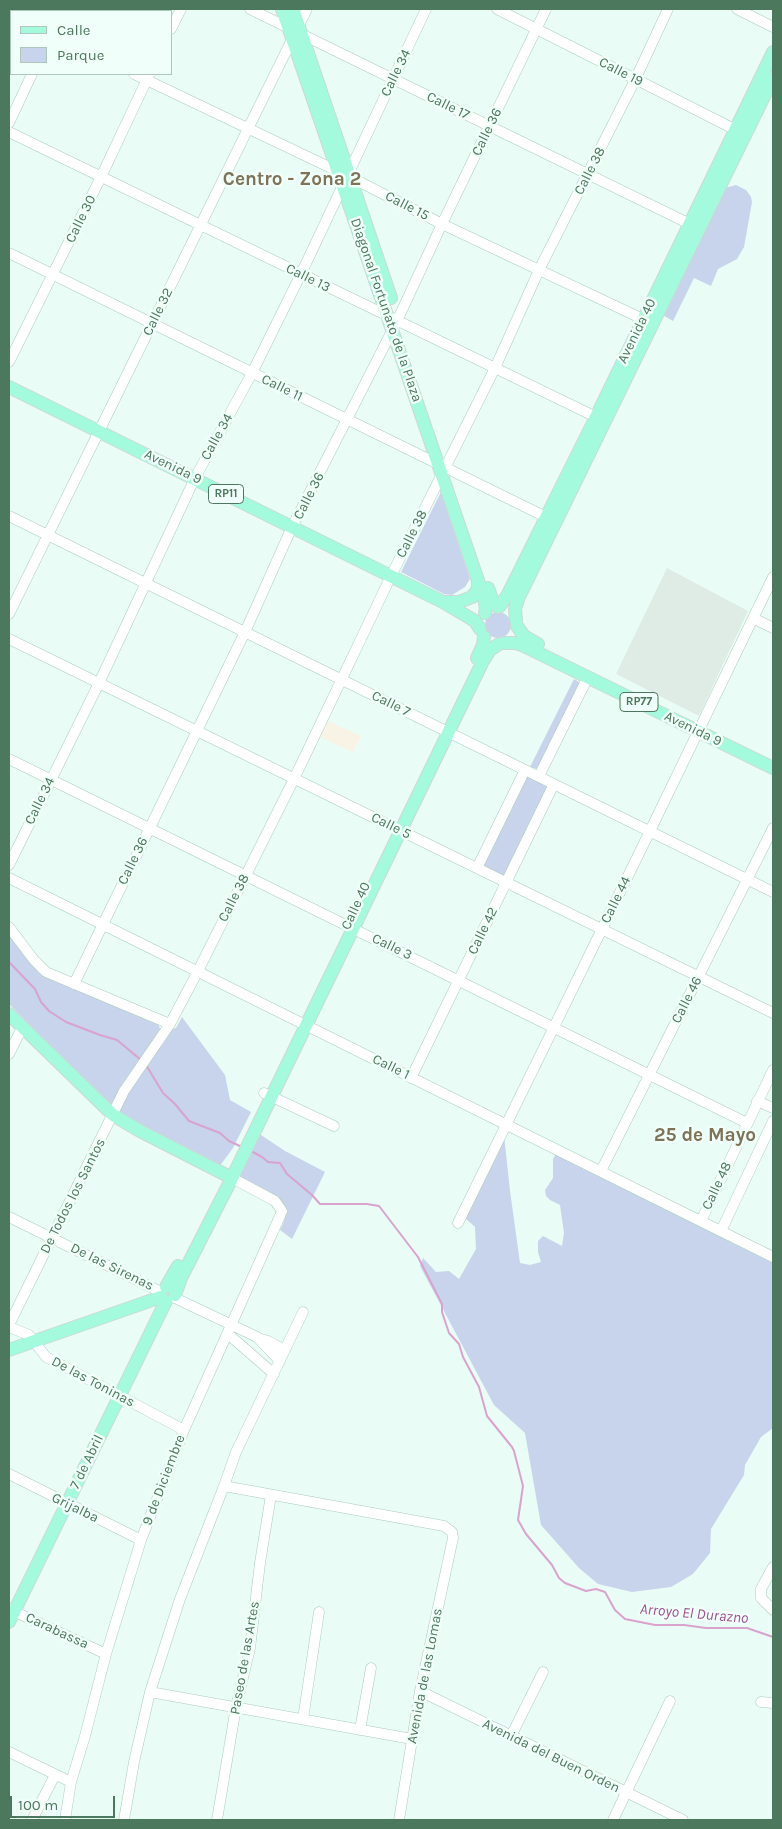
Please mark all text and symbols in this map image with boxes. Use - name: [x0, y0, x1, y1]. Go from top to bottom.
- legend: [10, 10, 172, 75]
- text: Calle: [57, 21, 91, 39]
- text: Parque: [57, 46, 105, 64]
- street label: Calle 34: [377, 47, 415, 99]
- street label: Calle 19: [596, 54, 646, 90]
- street label: Calle 17: [424, 88, 472, 124]
- street label: Calle 36: [468, 105, 506, 159]
- street label: Calle 38: [571, 144, 609, 198]
- district label: Centro - Zona 2: [223, 169, 361, 191]
- street label: Calle 15: [382, 188, 432, 224]
- street label: Calle 30: [62, 192, 100, 246]
- street label: Diagonal Fortunato de la Plaza: [347, 216, 425, 404]
- street label: Calle 13: [283, 260, 333, 296]
- street label: Calle 32: [139, 285, 177, 339]
- street label: Avenida 40: [614, 296, 660, 366]
- street label: Calle 11: [259, 371, 305, 405]
- street label: Calle 34: [197, 411, 237, 463]
- street label: Avenida 9: [141, 446, 205, 488]
- street label: Calle 36: [290, 469, 328, 523]
- road number: RP11: [208, 484, 244, 504]
- street label: Calle 38: [393, 507, 431, 561]
- street label: Calle 7: [369, 687, 413, 721]
- road number: RP77: [620, 692, 658, 712]
- street label: Avenida 9: [661, 708, 725, 750]
- street label: Calle 34: [21, 775, 59, 827]
- street label: Calle 5: [368, 809, 414, 843]
- street label: Calle 36: [114, 834, 152, 888]
- street label: Calle 38: [215, 871, 253, 925]
- street label: Calle 44: [597, 874, 635, 926]
- street label: Calle 40: [338, 879, 374, 933]
- street label: Calle 42: [464, 905, 502, 957]
- street label: Calle 3: [369, 930, 415, 964]
- street label: Calle 46: [668, 974, 706, 1026]
- street label: Calle 1: [370, 1051, 412, 1083]
- district label: 25 de Mayo: [654, 1125, 756, 1147]
- street label: De Todos los Santos: [37, 1136, 109, 1256]
- street label: Calle 48: [699, 1159, 735, 1213]
- street label: De las Sirenas: [68, 1240, 156, 1294]
- street label: De las Toninas: [49, 1353, 137, 1411]
- street label: 7 de Abril: [67, 1432, 107, 1492]
- street label: 9 de Diciembre: [139, 1432, 189, 1528]
- street label: Grijalba: [49, 1489, 101, 1527]
- street label: Paseo de las Artes: [227, 1600, 263, 1716]
- water label: Arroyo El Durazno: [639, 1600, 749, 1628]
- street label: Avenida de las Lomas: [404, 1607, 446, 1745]
- street label: Carabassa: [23, 1609, 91, 1653]
- street label: Avenida del Buen Orden: [480, 1715, 622, 1797]
- scale bar: [12, 1786, 118, 1818]
- text: 100 m: [18, 1796, 58, 1814]

